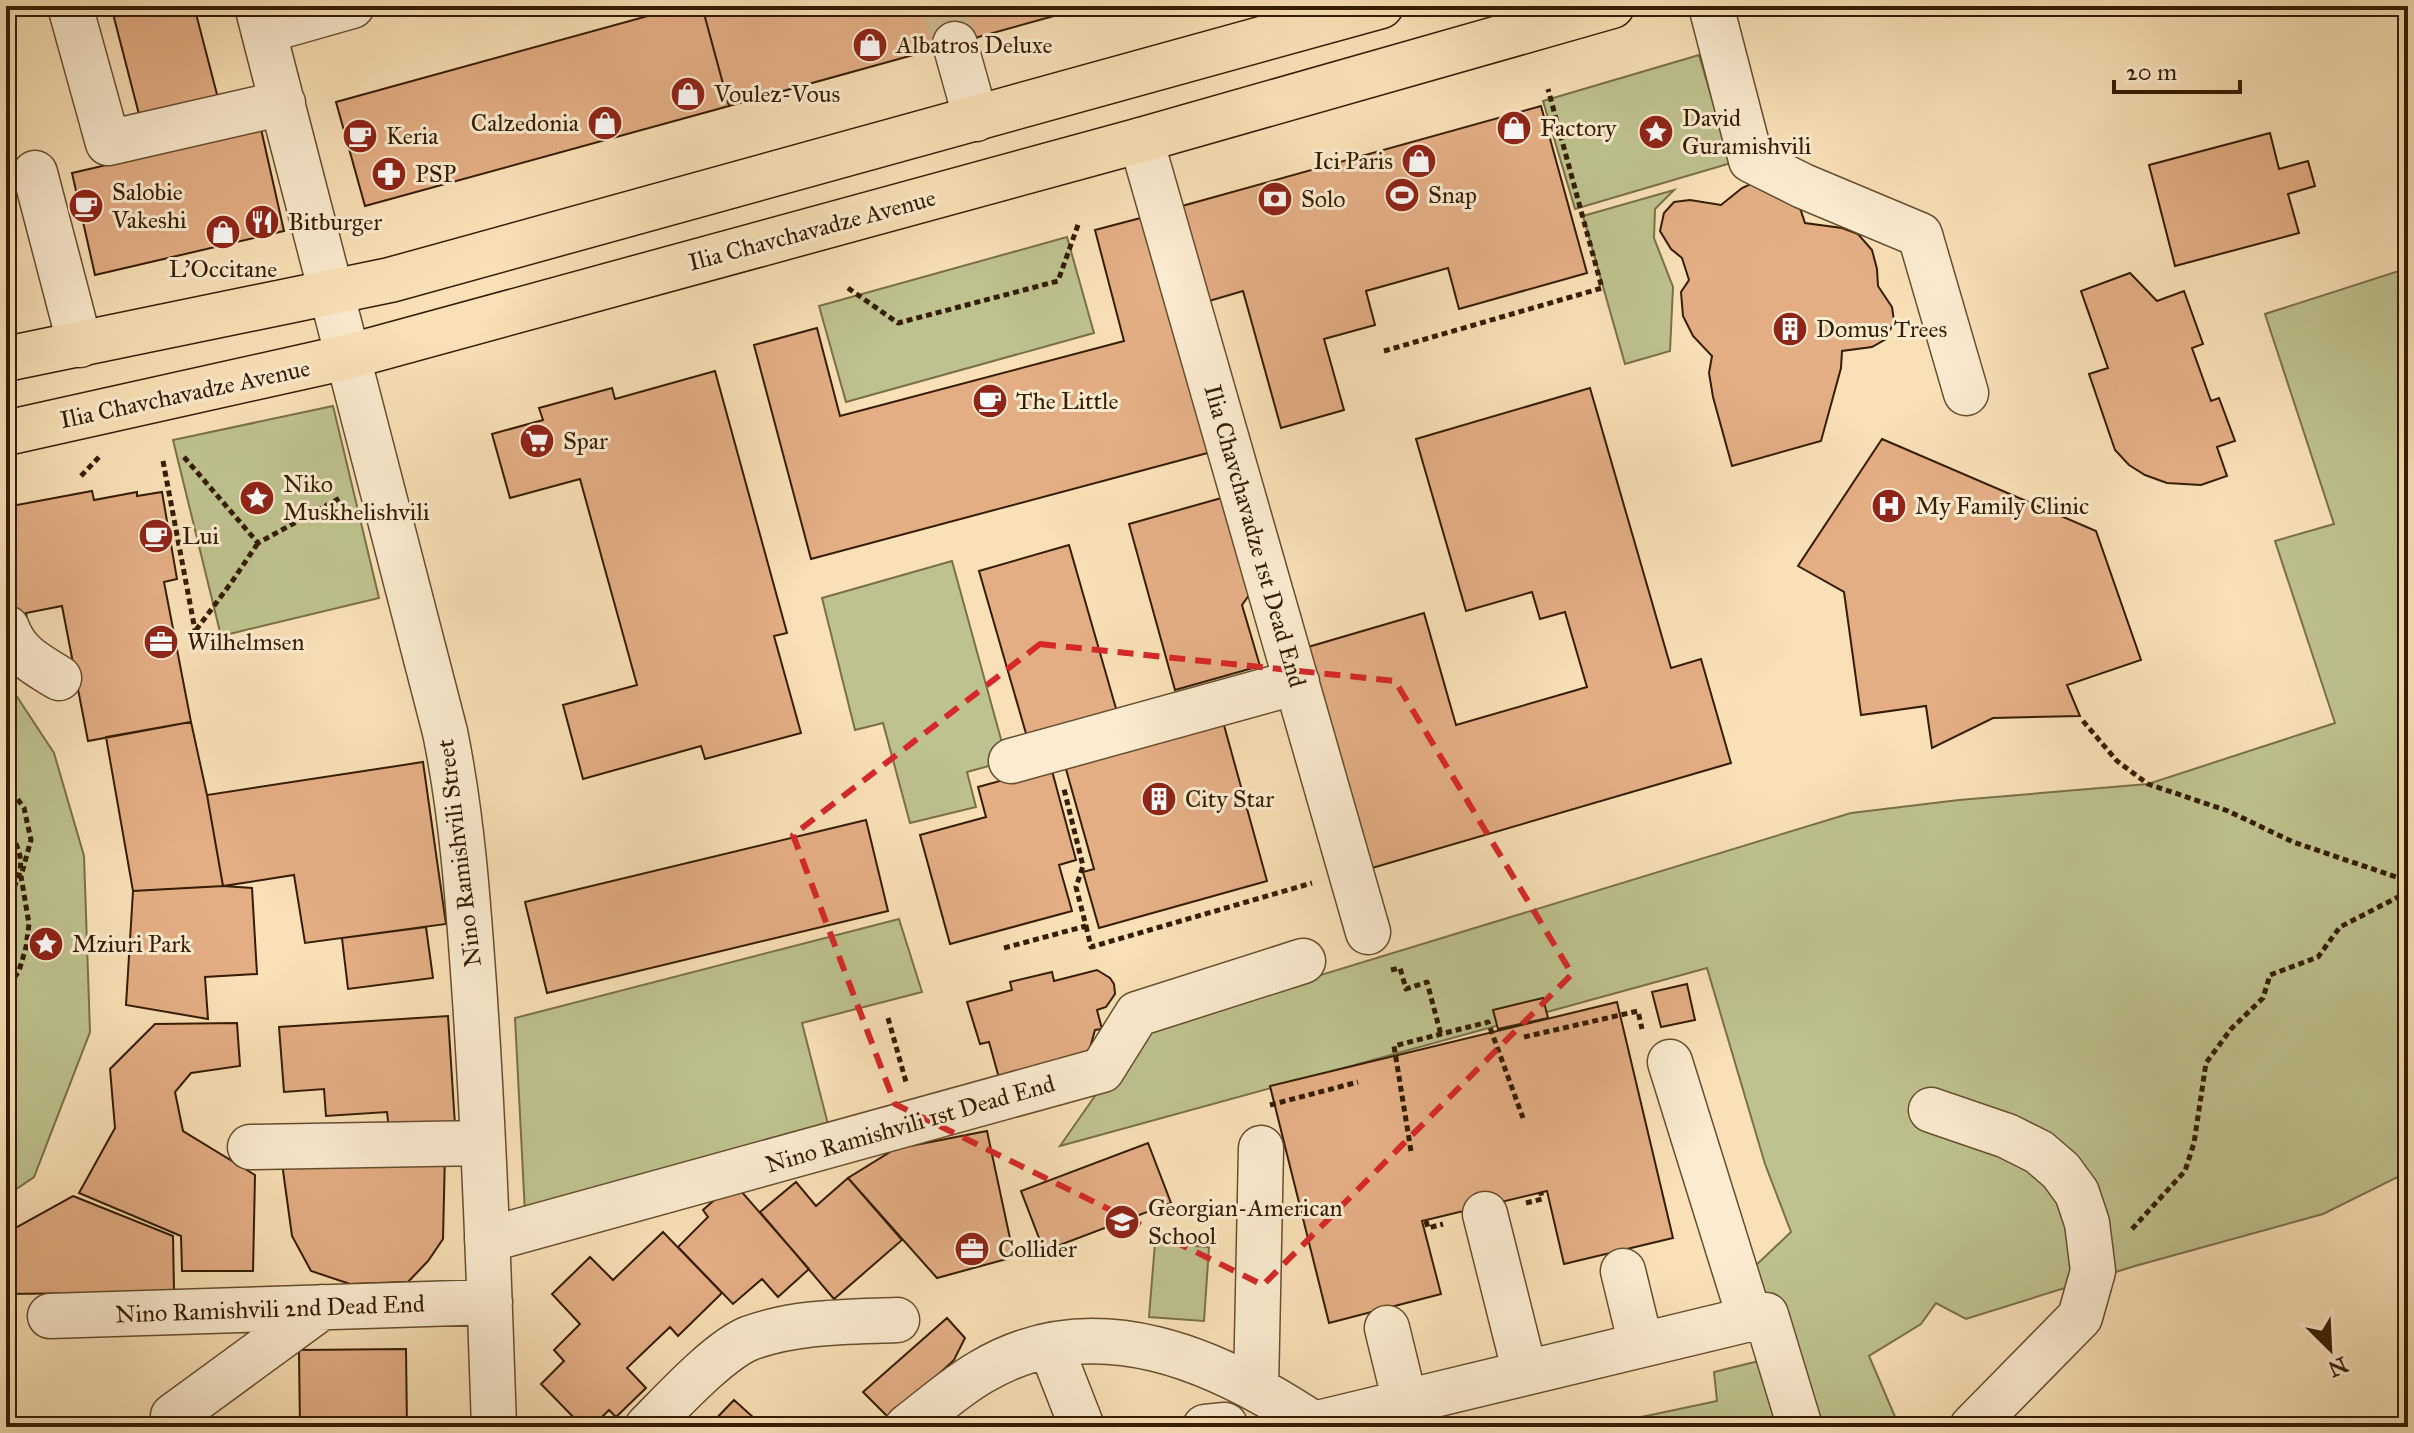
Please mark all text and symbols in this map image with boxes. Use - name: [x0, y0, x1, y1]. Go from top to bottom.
- shop icon: Albatros Deluxe: [851, 26, 889, 64]
- place label: Albatros Deluxe: [895, 30, 1053, 60]
- scale bar: [2114, 44, 2240, 94]
- text: 20 m: [2126, 57, 2177, 87]
- shop icon: Voulez-Vous: [669, 75, 707, 113]
- place label: Voulez-Vous: [713, 79, 840, 109]
- place label: David Guramishvili: [1682, 103, 1812, 161]
- shop icon: Calzedonia: [586, 104, 624, 142]
- place label: Calzedonia: [471, 108, 580, 138]
- shop icon: Factory: [1495, 109, 1533, 147]
- place label: Factory: [1540, 113, 1617, 143]
- place icon: David Guramishvili: [1637, 113, 1675, 151]
- cafe icon: Keria: [341, 117, 379, 155]
- place label: Keria: [386, 121, 439, 151]
- shop icon: Ici Paris: [1400, 142, 1438, 180]
- place label: Ici Paris: [1314, 146, 1393, 176]
- pharmacy icon: PSP: [370, 155, 408, 193]
- place label: PSP: [415, 159, 457, 189]
- sports icon: Snap: [1383, 176, 1421, 214]
- place label: Salobie Vakeshi: [111, 177, 187, 235]
- bank icon: Solo: [1256, 180, 1294, 218]
- place label: Snap: [1428, 180, 1477, 210]
- street label: Ilia Chavchavadze Avenue: [685, 183, 939, 277]
- place label: Solo: [1301, 184, 1346, 214]
- cafe icon: Salobie Vakeshi: [67, 187, 105, 225]
- restaurant icon: Bitburger: [243, 203, 281, 241]
- place label: Bitburger: [288, 207, 382, 237]
- shop icon: L'Occitane: [204, 213, 242, 251]
- place label: L'Occitane: [169, 254, 277, 284]
- building icon: Domus Trees: [1771, 310, 1809, 348]
- place label: Domus Trees: [1816, 314, 1947, 344]
- street label: Ilia Chavchavadze Avenue: [57, 353, 313, 435]
- street label: Ilia Chavchavadze 1st Dead End: [1197, 381, 1313, 691]
- cafe icon: The Little: [971, 382, 1009, 420]
- place label: The Little: [1016, 386, 1119, 416]
- supermarket icon: Spar: [518, 422, 556, 460]
- place label: Spar: [563, 426, 608, 456]
- place label: Niko Muskhelishvili: [283, 469, 430, 527]
- place icon: Niko Muskhelishvili: [238, 479, 276, 517]
- hospital icon: My Family Clinic: [1870, 487, 1908, 525]
- place label: My Family Clinic: [1915, 491, 2089, 521]
- cafe icon: Lui: [137, 517, 175, 555]
- place label: Lui: [182, 521, 220, 551]
- office icon: Wilhelmsen: [142, 623, 180, 661]
- place label: Wilhelmsen: [187, 627, 305, 657]
- street label: Nino Ramishvili Street: [430, 737, 488, 968]
- building icon: City Star: [1140, 780, 1178, 818]
- place label: City Star: [1185, 784, 1274, 814]
- place icon: Mziuri Park: [27, 925, 65, 963]
- place label: Mziuri Park: [72, 929, 192, 959]
- street label: Nino Ramishvili 1st Dead End: [762, 1068, 1058, 1180]
- place label: Georgian-American School: [1148, 1193, 1343, 1251]
- school or university icon: Georgian-American School: [1103, 1203, 1141, 1241]
- office icon: Collider: [953, 1230, 991, 1268]
- place label: Collider: [998, 1234, 1077, 1264]
- street label: Nino Ramishvili 2nd Dead End: [115, 1289, 425, 1329]
- north arrow: [2290, 1309, 2370, 1389]
- text: N: [2324, 1351, 2352, 1383]

